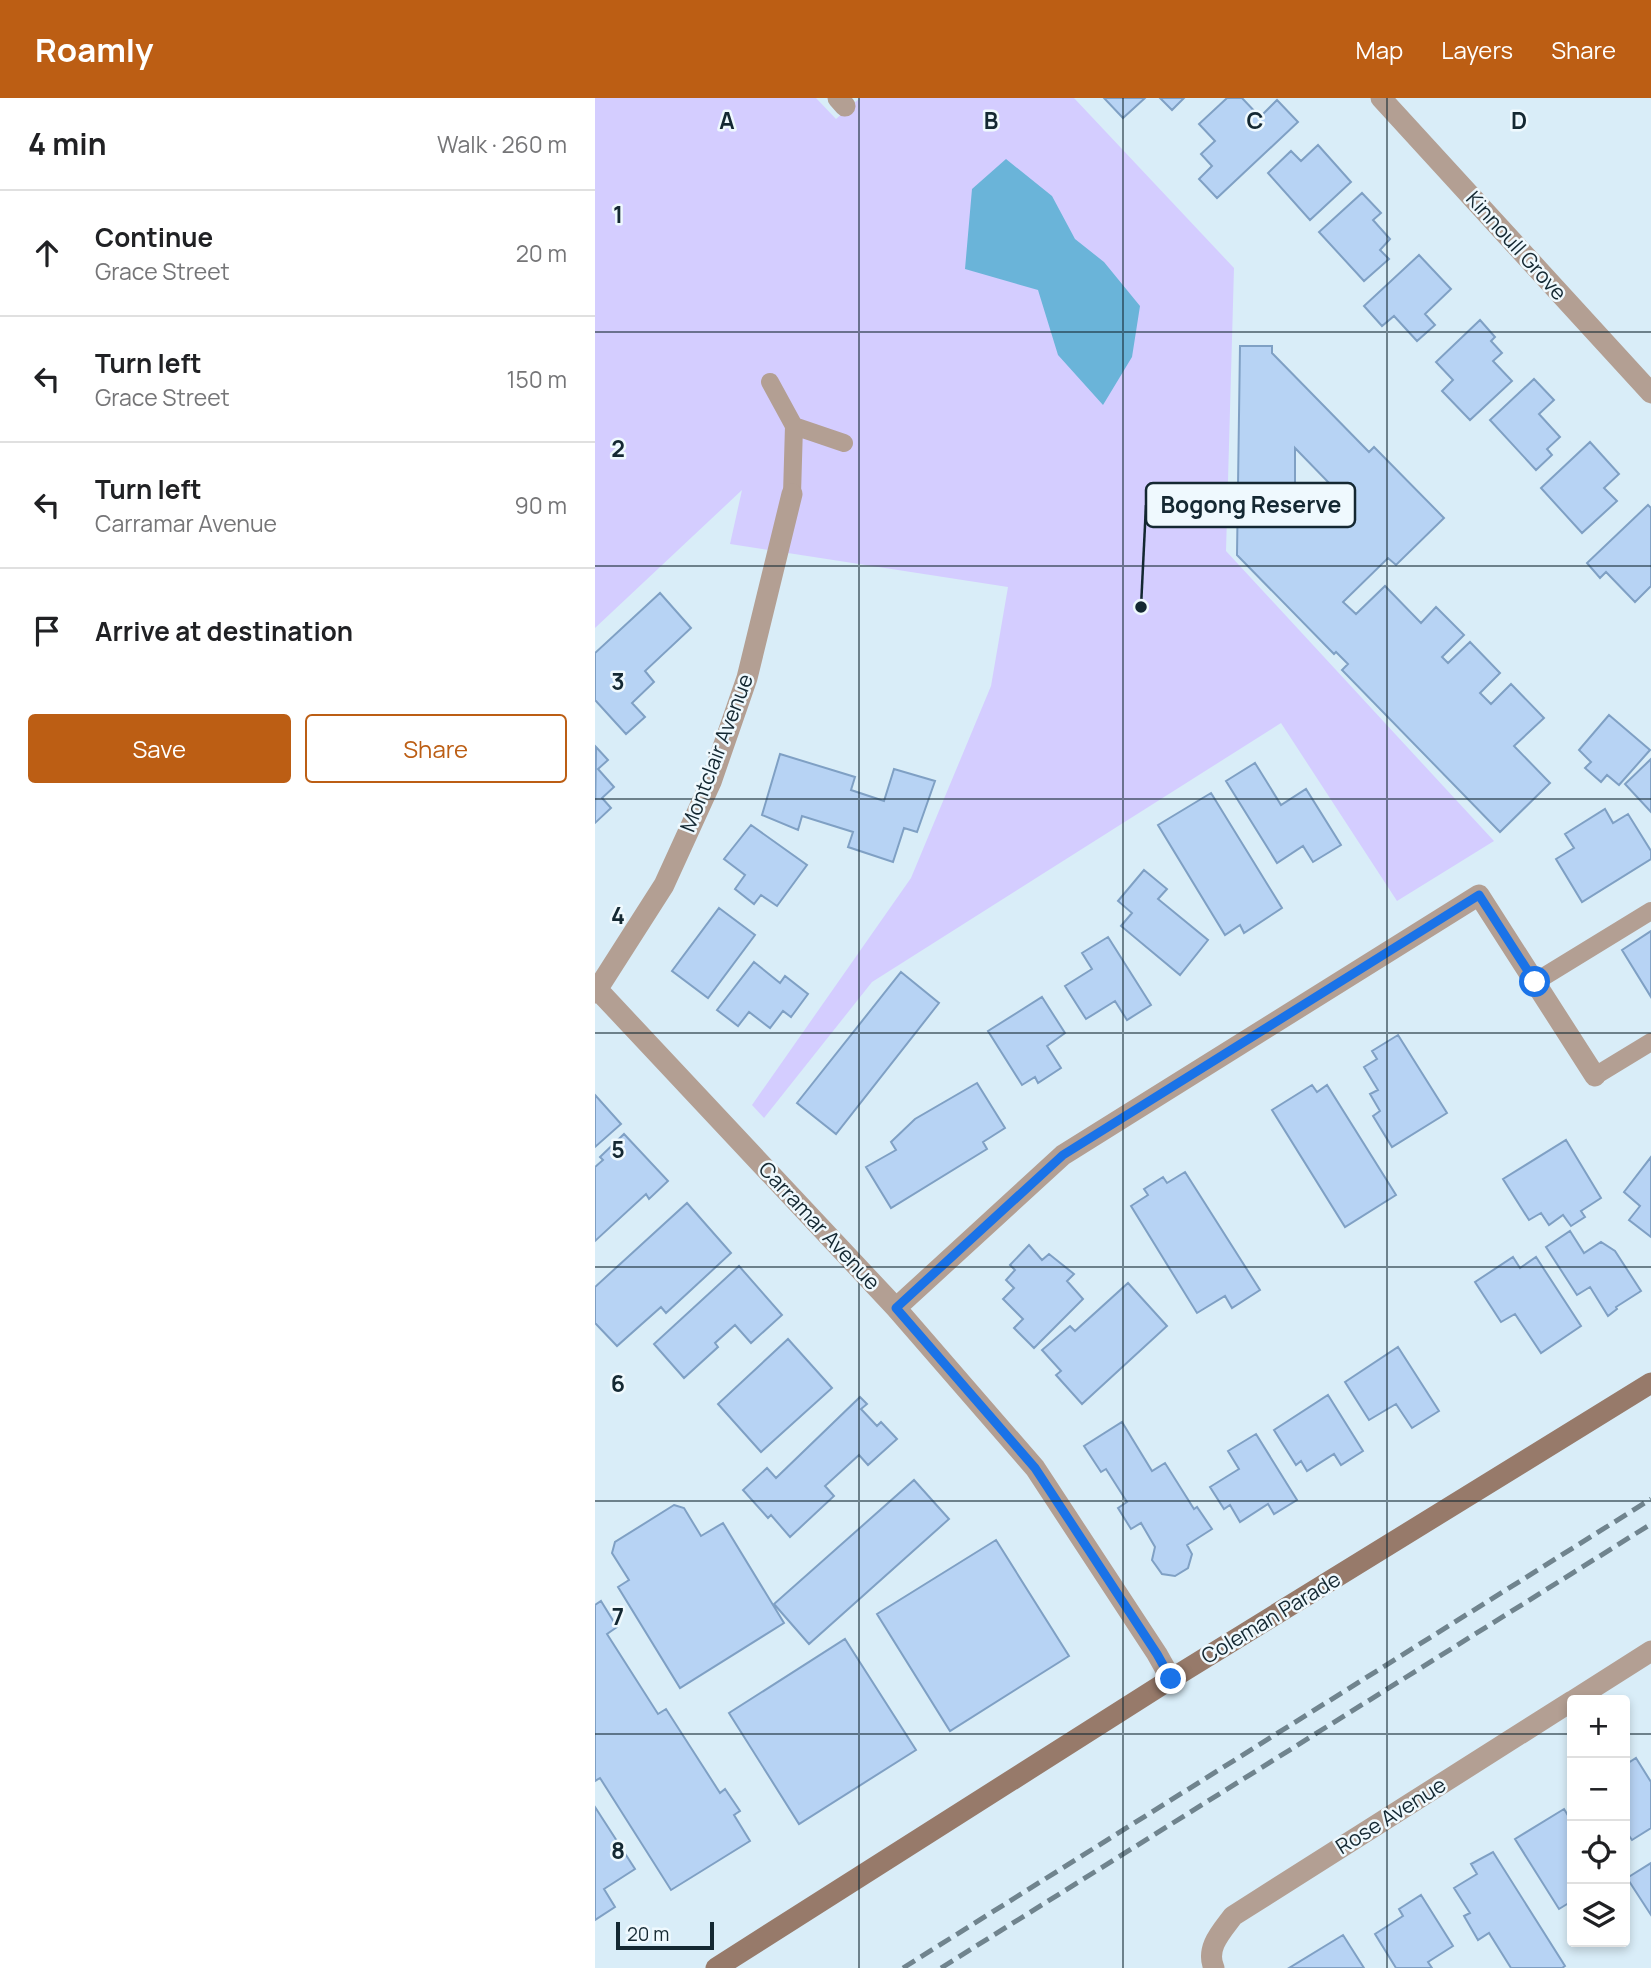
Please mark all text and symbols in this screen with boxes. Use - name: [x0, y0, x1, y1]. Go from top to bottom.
- text: Roamly: [35, 27, 154, 72]
- text: Map: [1356, 33, 1403, 66]
- text: Layers: [1441, 33, 1513, 66]
- text: Share: [1551, 33, 1616, 66]
- text: A: [719, 104, 735, 136]
- text: B: [984, 104, 998, 136]
- text: C: [1247, 104, 1264, 136]
- text: D: [1511, 104, 1527, 136]
- text: 4 min: [28, 123, 106, 164]
- text: Walk · 260 m: [437, 128, 567, 160]
- street label: Kinnoull Grove: [1460, 185, 1573, 306]
- text: 1: [613, 198, 623, 230]
- text: Continue: [95, 219, 213, 255]
- icon: ahead: [28, 234, 66, 272]
- text: 20 m: [516, 237, 567, 269]
- text: Grace Street: [95, 255, 230, 287]
- text: Turn left: [95, 345, 202, 381]
- icon: left: [28, 360, 66, 398]
- text: 150 m: [507, 363, 567, 395]
- text: Grace Street: [95, 381, 230, 413]
- text: 2: [611, 432, 625, 464]
- text: Turn left: [95, 471, 202, 507]
- callout: Bogong Reserve: [1146, 483, 1355, 527]
- icon: left: [28, 486, 66, 524]
- text: Bogong Reserve: [1161, 488, 1342, 520]
- text: 90 m: [515, 489, 567, 521]
- text: Carramar Avenue: [95, 507, 277, 539]
- icon: arrive: [28, 612, 66, 650]
- text: Arrive at destination: [95, 613, 353, 649]
- text: 3: [611, 665, 625, 697]
- street label: Montclair Avenue: [673, 670, 759, 836]
- button: Save: [28, 714, 291, 783]
- button: Share: [305, 714, 567, 783]
- text: 4: [611, 899, 625, 931]
- route start: [1519, 966, 1550, 997]
- text: 5: [611, 1133, 625, 1165]
- street label: Carramar Avenue: [753, 1155, 887, 1296]
- text: 6: [611, 1367, 625, 1399]
- street label: Coleman Parade: [1196, 1564, 1345, 1670]
- text: 7: [612, 1600, 624, 1632]
- route end: [1155, 1663, 1186, 1694]
- map controls: [1567, 1695, 1630, 1947]
- button: +: [1567, 1695, 1630, 1758]
- button: −: [1567, 1758, 1630, 1821]
- street label: Rose Avenue: [1330, 1770, 1451, 1860]
- button: locate: [1567, 1821, 1630, 1884]
- text: 8: [611, 1834, 625, 1866]
- button: layers: [1567, 1884, 1630, 1947]
- scale bar: [616, 1919, 714, 1951]
- text: 20 m: [627, 1921, 669, 1947]

